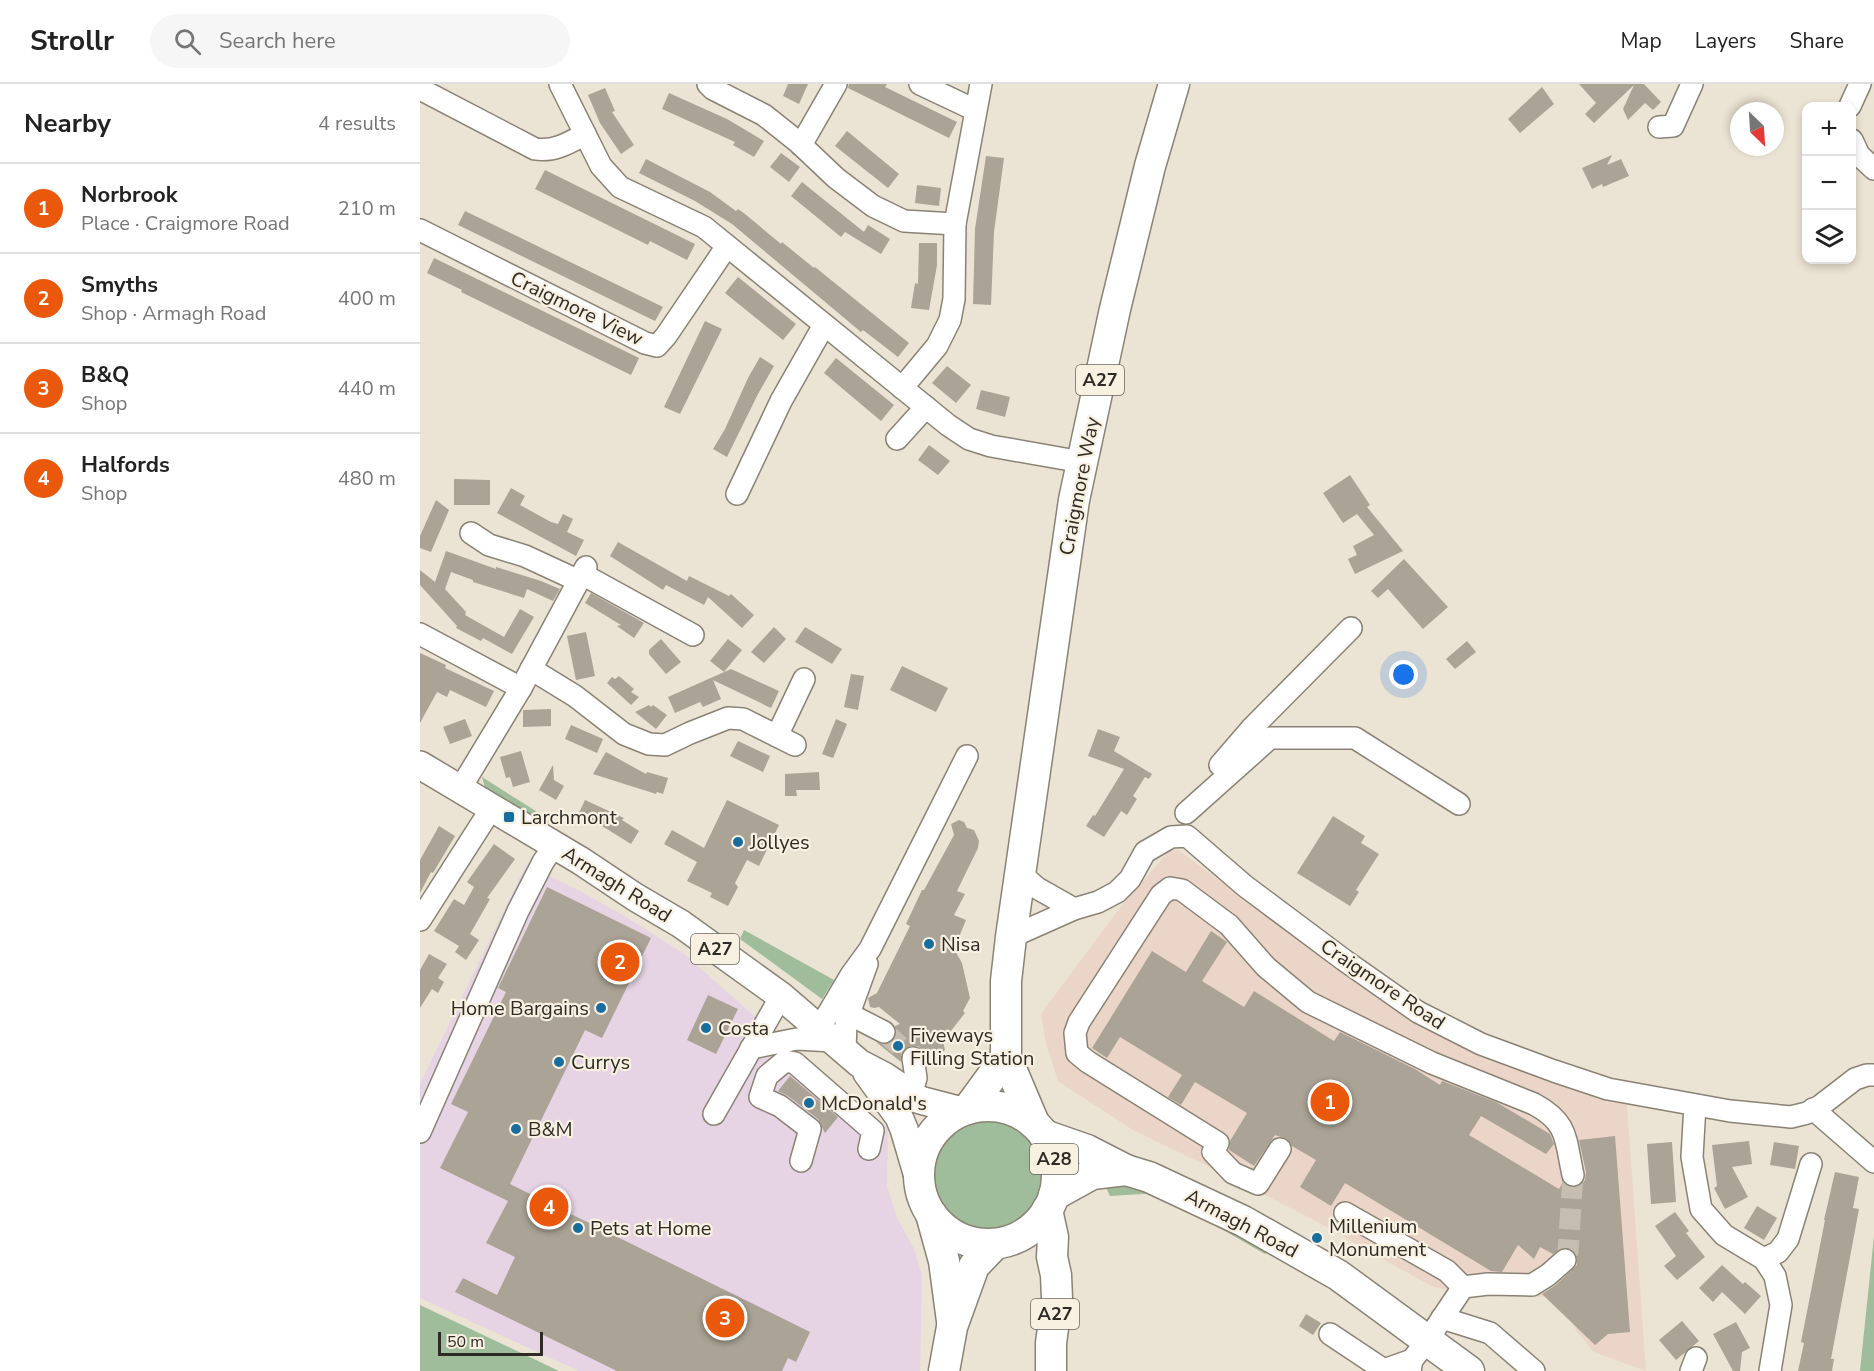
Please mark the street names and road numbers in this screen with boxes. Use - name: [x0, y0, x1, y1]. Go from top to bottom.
- street label: Craigmore View: [506, 265, 648, 352]
- road number: A27: [1076, 365, 1124, 395]
- street label: Craigmore Way: [1053, 414, 1106, 557]
- street label: Armagh Road: [557, 840, 677, 929]
- street label: Craigmore Road: [1315, 933, 1450, 1036]
- road number: A27: [691, 934, 739, 964]
- road number: A28: [1030, 1144, 1078, 1174]
- street label: Armagh Road: [1181, 1182, 1303, 1265]
- road number: A27: [1031, 1299, 1079, 1329]

